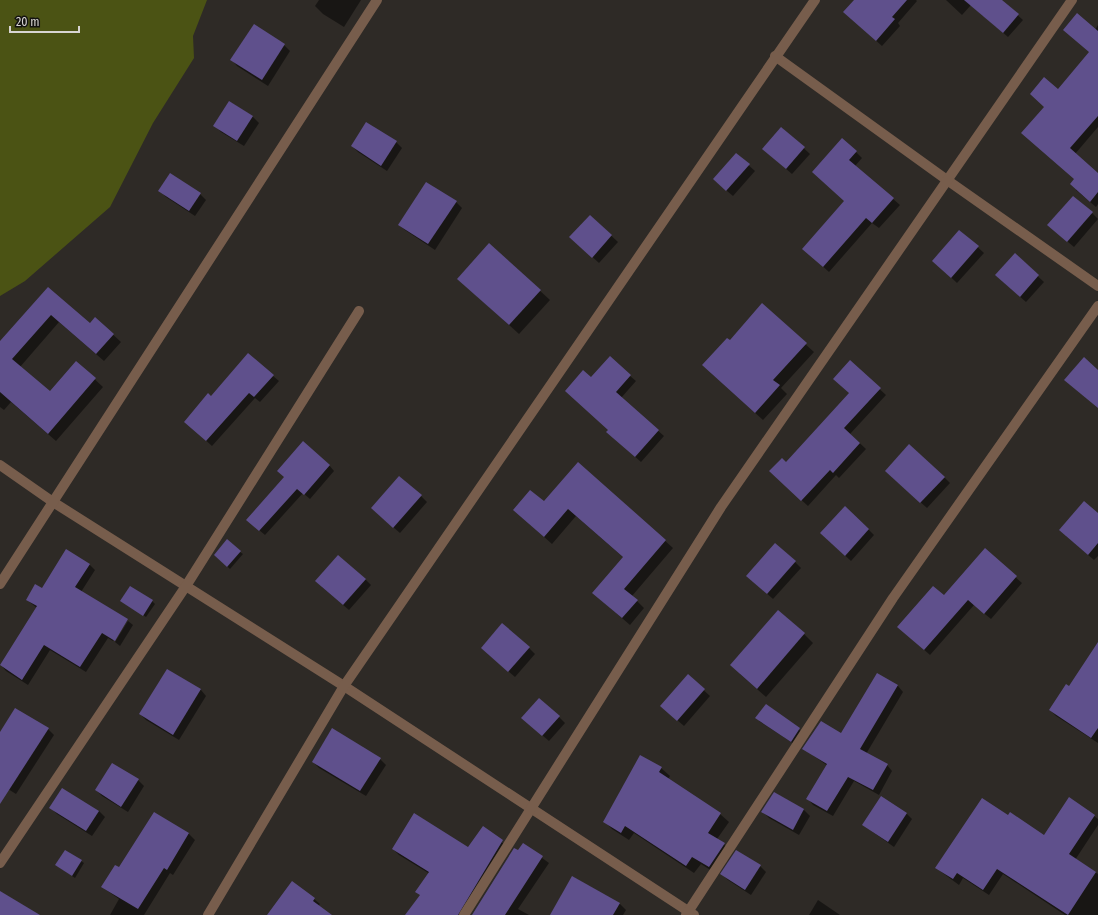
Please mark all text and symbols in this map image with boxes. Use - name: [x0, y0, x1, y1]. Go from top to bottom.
- scale bar: [10, 8, 79, 34]
- text: 20 m: [16, 15, 40, 29]

